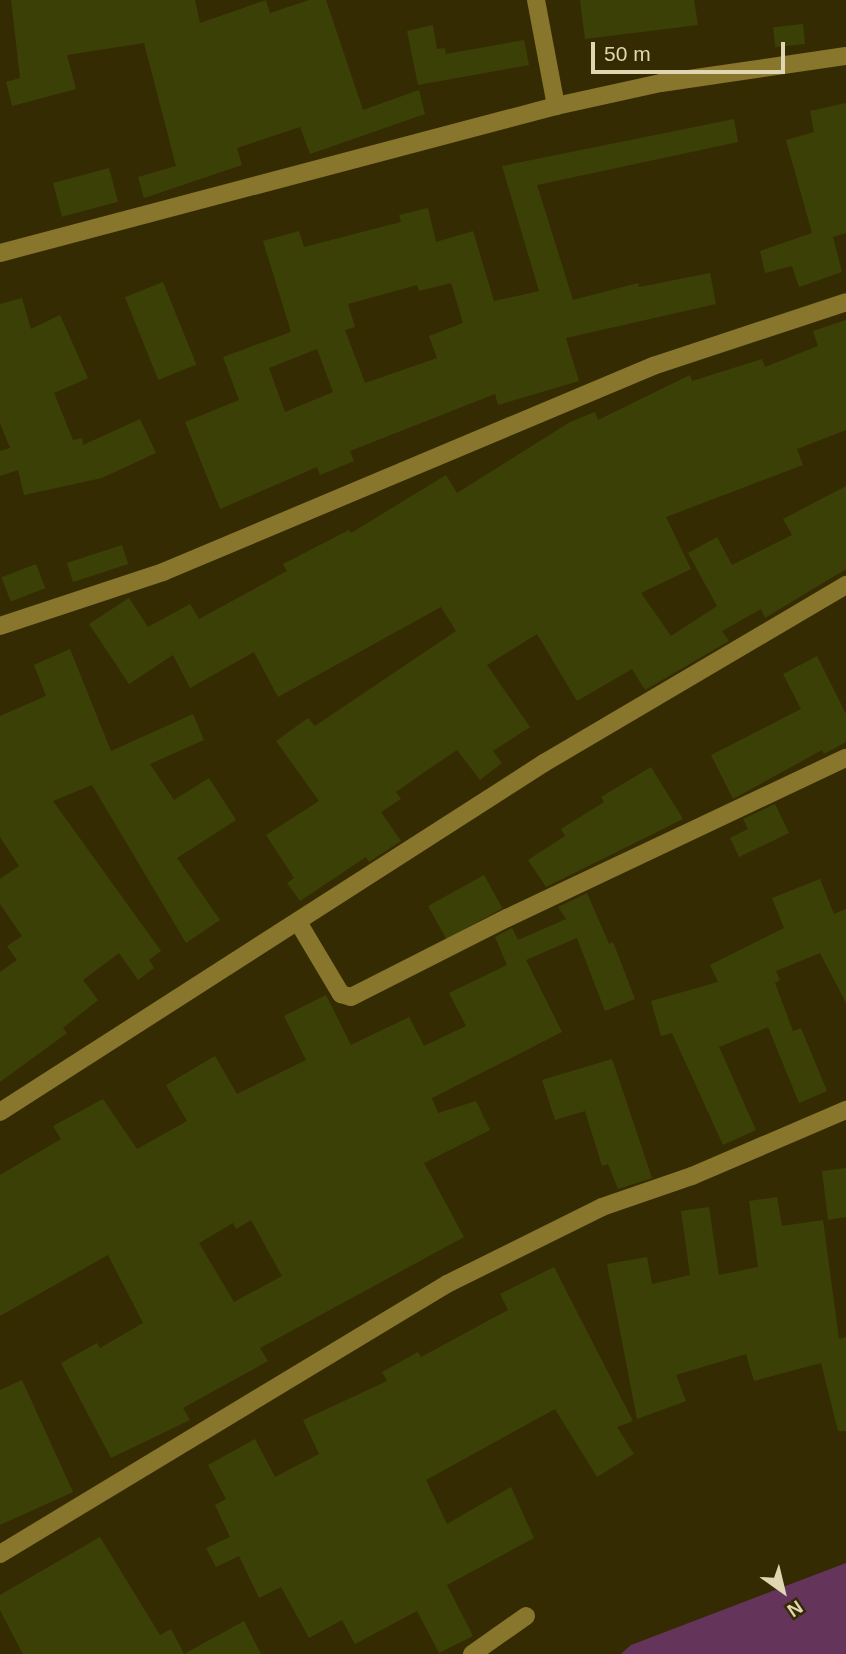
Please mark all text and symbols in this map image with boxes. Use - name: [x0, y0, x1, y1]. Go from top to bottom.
- scale bar: [594, 28, 788, 72]
- text: 50 m: [604, 42, 651, 65]
- north arrow: [748, 1556, 818, 1626]
- text: N: [783, 1596, 807, 1621]

